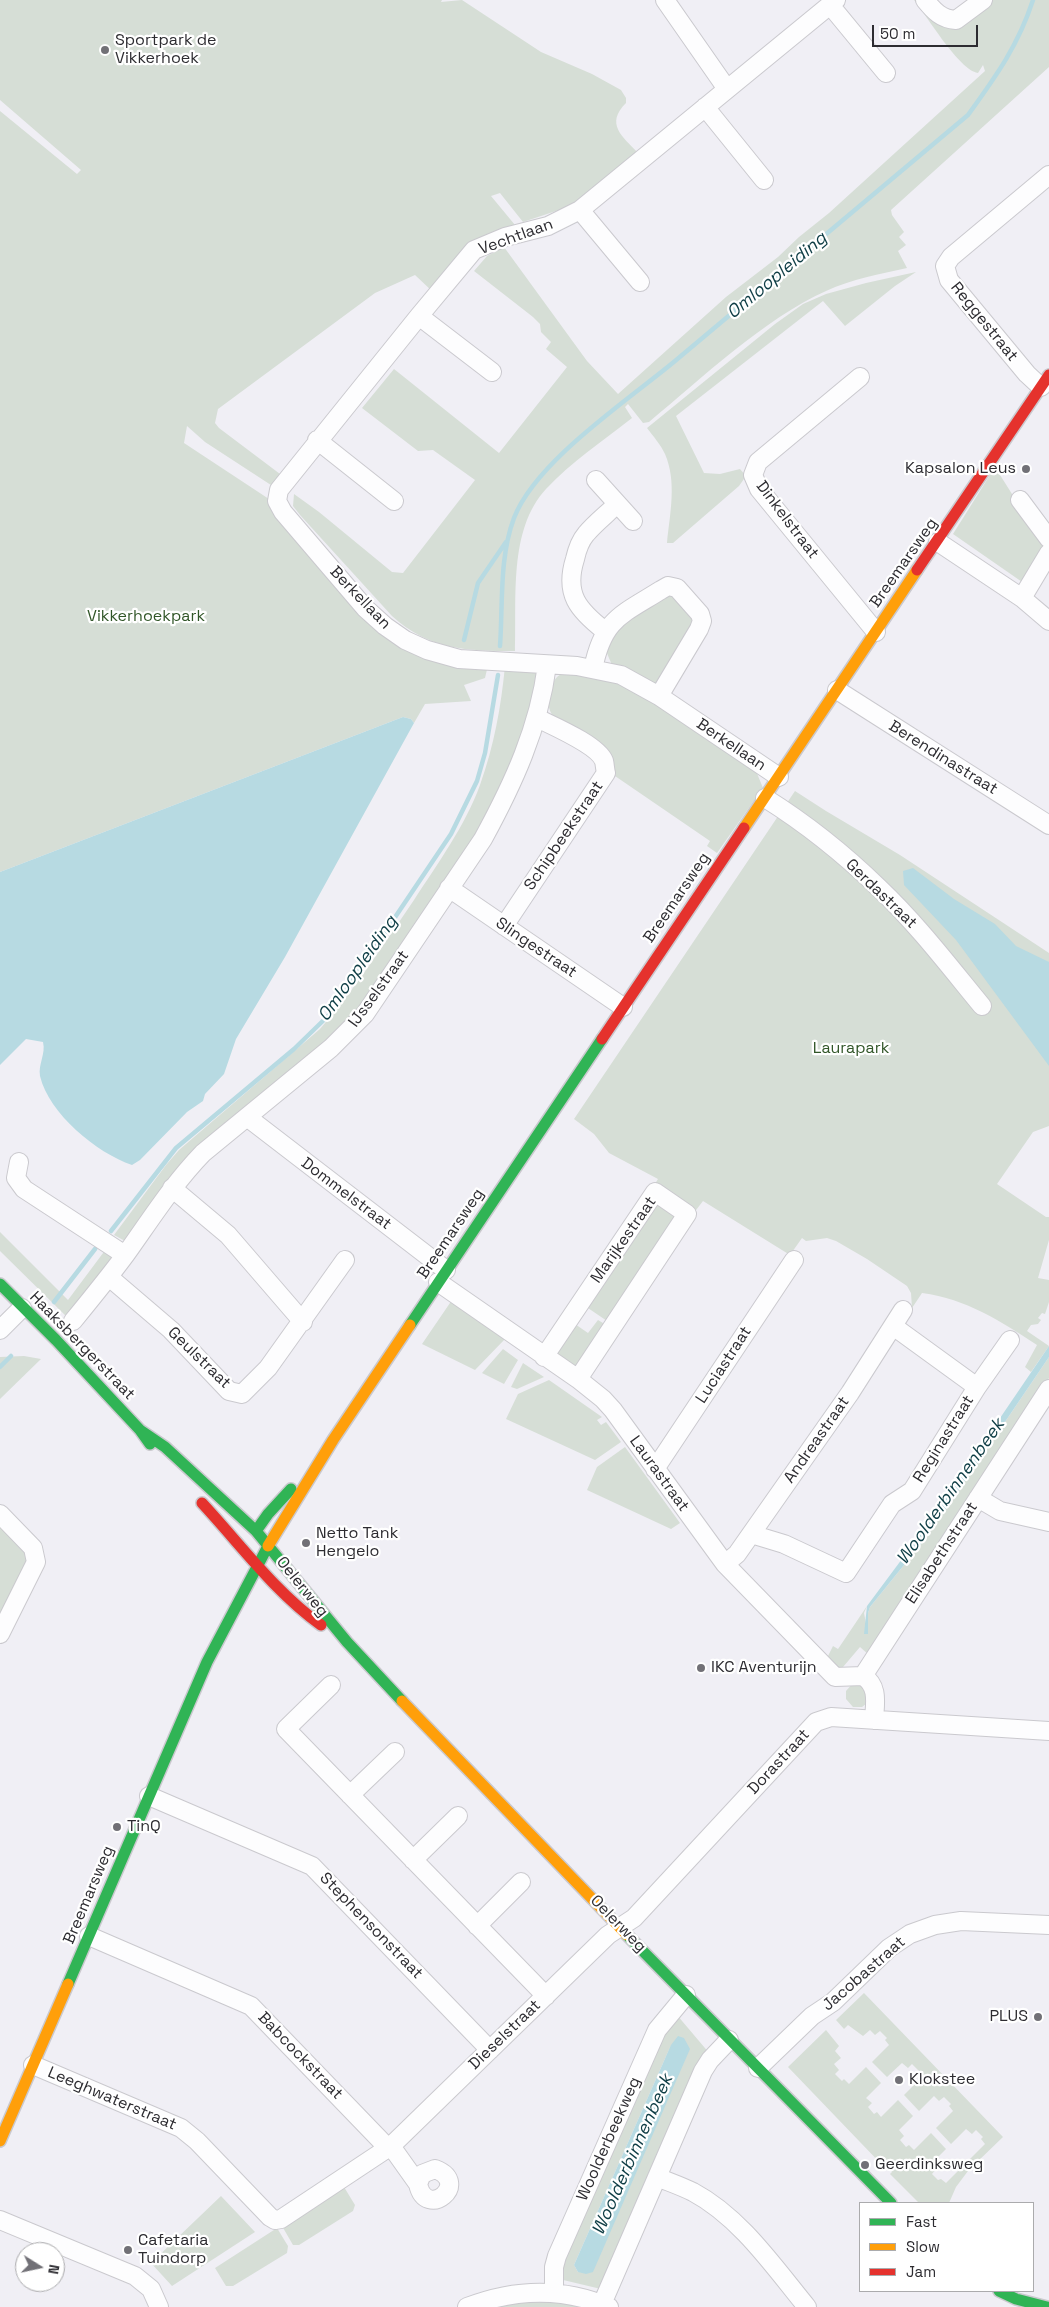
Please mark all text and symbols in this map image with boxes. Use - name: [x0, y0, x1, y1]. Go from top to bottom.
- scale bar: [874, 15, 980, 47]
- text: 50 m: [880, 24, 915, 43]
- place label: Sportpark de Vikkerhoek: [115, 31, 216, 69]
- marker: Sportpark de Vikkerhoek: [99, 44, 111, 56]
- street label: Vechtlaan: [476, 215, 556, 259]
- water label: Omloopleiding: [723, 228, 831, 324]
- street label: Reggestraat: [946, 279, 1022, 365]
- place label: Kapsalon Leus: [905, 459, 1016, 479]
- marker: Kapsalon Leus: [1020, 463, 1032, 475]
- street label: Dinkelstraat: [751, 477, 823, 563]
- street label: Breemarsweg: [866, 515, 942, 611]
- street label: Berkellaan: [325, 563, 395, 633]
- park label: Vikkerhoekpark: [87, 607, 205, 627]
- street label: Berkellaan: [693, 715, 769, 775]
- street label: Berendinastraat: [885, 717, 1001, 799]
- street label: Schipbeekstraat: [520, 778, 608, 894]
- street label: Breemarsweg: [640, 849, 714, 947]
- street label: Gerdastraat: [841, 855, 921, 933]
- water label: Omloopleiding: [314, 912, 402, 1026]
- street label: Slingestraat: [492, 914, 580, 982]
- street label: IJsselstraat: [345, 947, 413, 1031]
- park label: Laurapark: [813, 1039, 889, 1059]
- street label: Dommelstraat: [297, 1154, 395, 1234]
- street label: Breemarsweg: [414, 1185, 488, 1283]
- street label: Marijkestraat: [587, 1193, 661, 1287]
- street label: Haaksbergerstraat: [25, 1288, 139, 1404]
- street label: Geulstraat: [163, 1323, 235, 1393]
- street label: Luciastraat: [692, 1323, 756, 1407]
- street label: Reginastraat: [910, 1392, 978, 1486]
- street label: Andreastraat: [780, 1393, 854, 1487]
- water label: Woolderbinnenbeek: [892, 1415, 1010, 1569]
- street label: Laurastraat: [625, 1432, 693, 1516]
- street label: Elisabethstraat: [902, 1498, 982, 1608]
- place label: Netto Tank Hengelo: [316, 1524, 398, 1562]
- marker: Netto Tank Hengelo: [300, 1537, 312, 1549]
- street label: Oelerweg: [272, 1553, 332, 1621]
- place label: IKC Aventurijn: [711, 1658, 817, 1678]
- marker: IKC Aventurijn: [695, 1662, 707, 1674]
- street label: Dorastraat: [744, 1725, 814, 1799]
- place label: TinQ: [127, 1817, 161, 1837]
- marker: TinQ: [111, 1821, 123, 1833]
- street label: Breemarsweg: [60, 1843, 118, 1947]
- street label: Stephensonstraat: [315, 1869, 427, 1983]
- street label: Oelerweg: [586, 1891, 650, 1957]
- street label: Jacobastraat: [819, 1933, 909, 2015]
- street label: Dieselstraat: [465, 1996, 545, 2074]
- place label: PLUS: [989, 2007, 1028, 2027]
- street label: Babcockstraat: [253, 2008, 347, 2104]
- marker: PLUS: [1032, 2011, 1044, 2023]
- street label: Leeghwaterstraat: [45, 2063, 179, 2135]
- place label: Klokstee: [909, 2070, 975, 2090]
- water label: Woolderbinnenbeek: [588, 2071, 678, 2239]
- street label: Woolderbeekweg: [573, 2074, 645, 2204]
- marker: Klokstee: [893, 2074, 905, 2086]
- place label: Geerdinksweg: [875, 2155, 983, 2175]
- marker: Geerdinksweg: [859, 2159, 871, 2171]
- legend: [859, 2202, 1034, 2292]
- text: Fast: [906, 2212, 937, 2231]
- place label: Cafetaria Tuindorp: [138, 2231, 208, 2269]
- text: Slow: [906, 2237, 940, 2256]
- north arrow: [15, 2242, 65, 2292]
- marker: Cafetaria Tuindorp: [122, 2244, 134, 2256]
- text: Jam: [906, 2262, 936, 2281]
- text: N: [44, 2263, 63, 2276]

